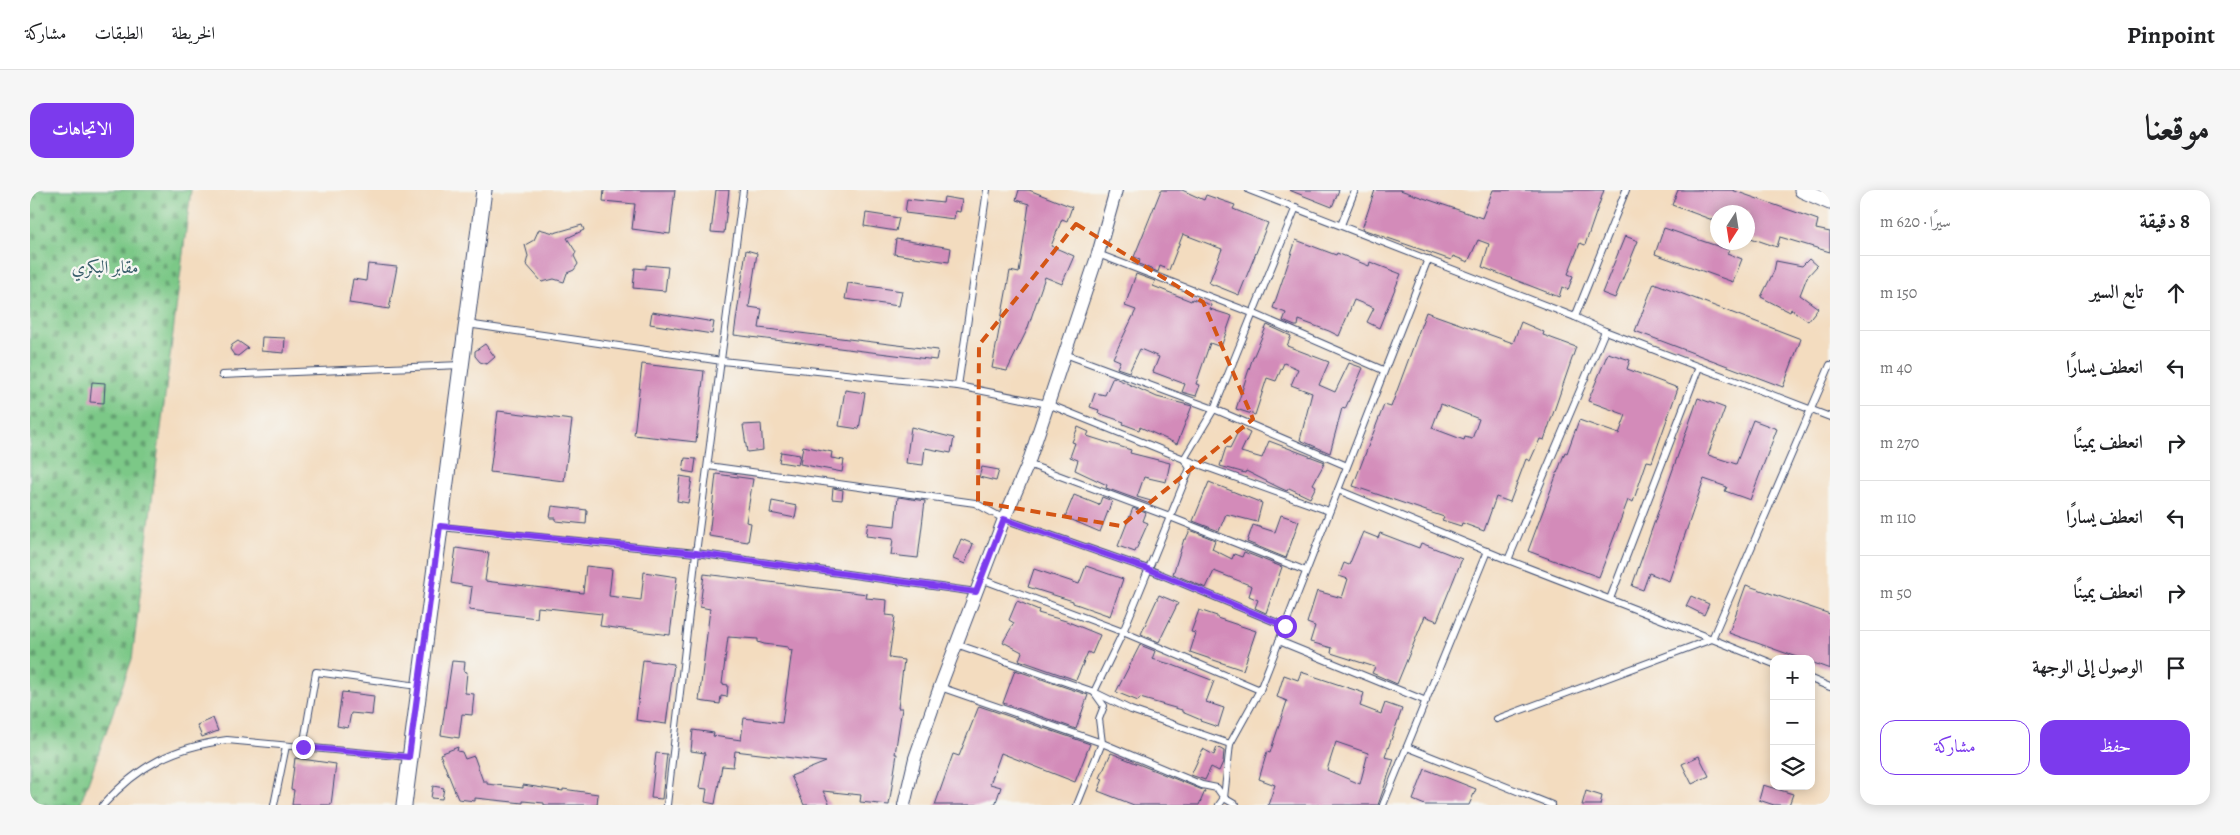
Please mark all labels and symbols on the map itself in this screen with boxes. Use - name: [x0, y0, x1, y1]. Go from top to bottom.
- north arrow: [1710, 205, 1755, 250]
- park label: مقابر البكري: [71, 255, 139, 282]
- route start: [1274, 615, 1297, 638]
- route end: [292, 736, 315, 759]

